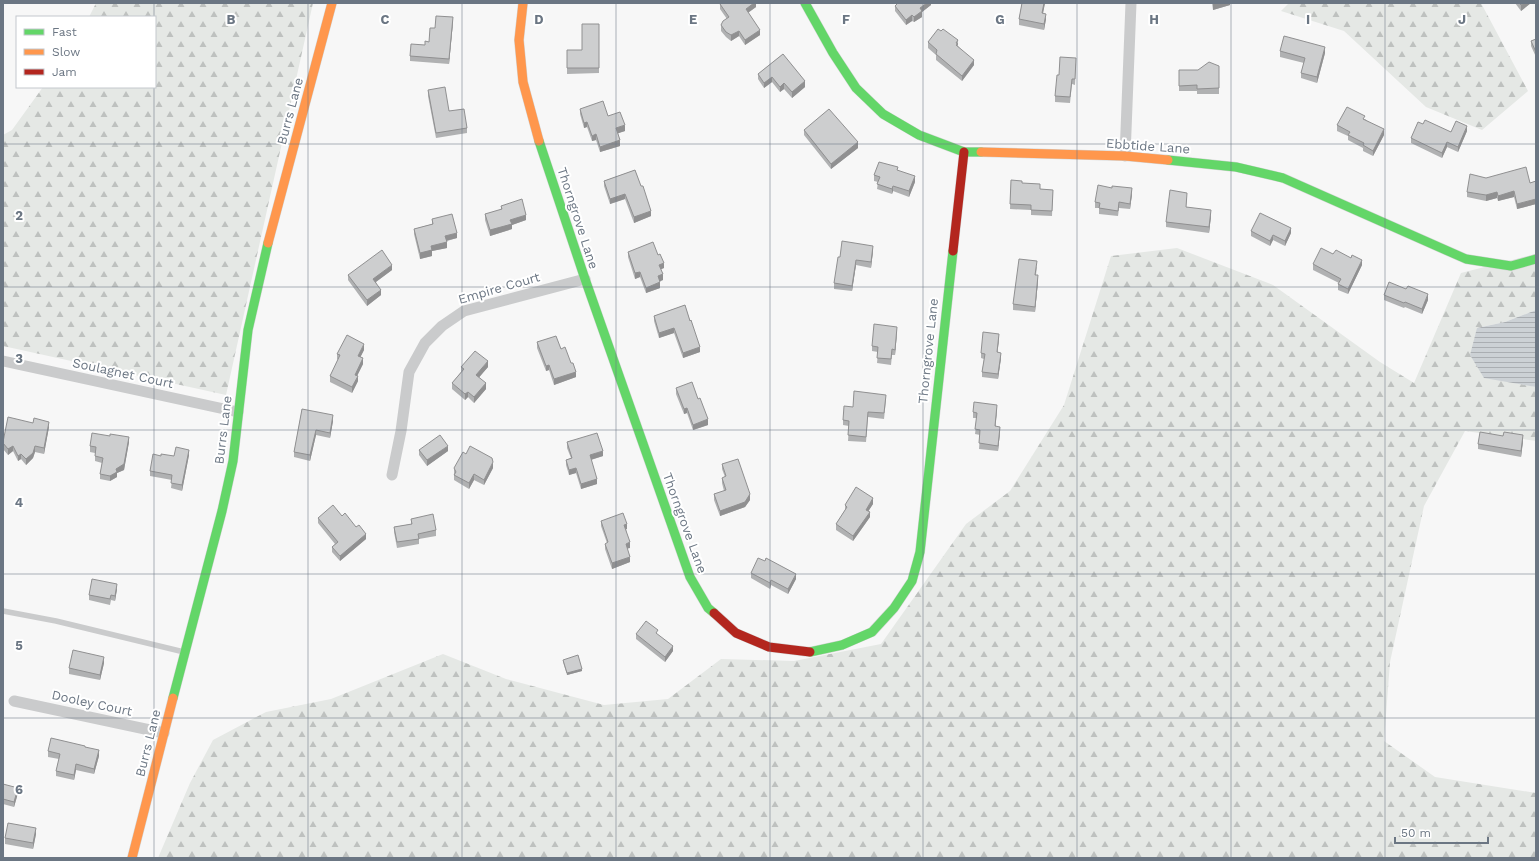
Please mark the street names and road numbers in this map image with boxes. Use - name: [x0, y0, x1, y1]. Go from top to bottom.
- street label: Burrs Lane: [274, 76, 306, 146]
- street label: Ebbtide Lane: [1106, 136, 1190, 156]
- street label: Thorngrove Lane: [554, 165, 602, 271]
- street label: Empire Court: [456, 269, 542, 307]
- street label: Thorngrove Lane: [915, 298, 941, 404]
- street label: Soulagnet Court: [71, 355, 175, 391]
- street label: Burrs Lane: [211, 395, 235, 465]
- street label: Thorngrove Lane: [660, 471, 710, 575]
- street label: Dooley Court: [50, 687, 134, 719]
- street label: Burrs Lane: [132, 708, 164, 778]

